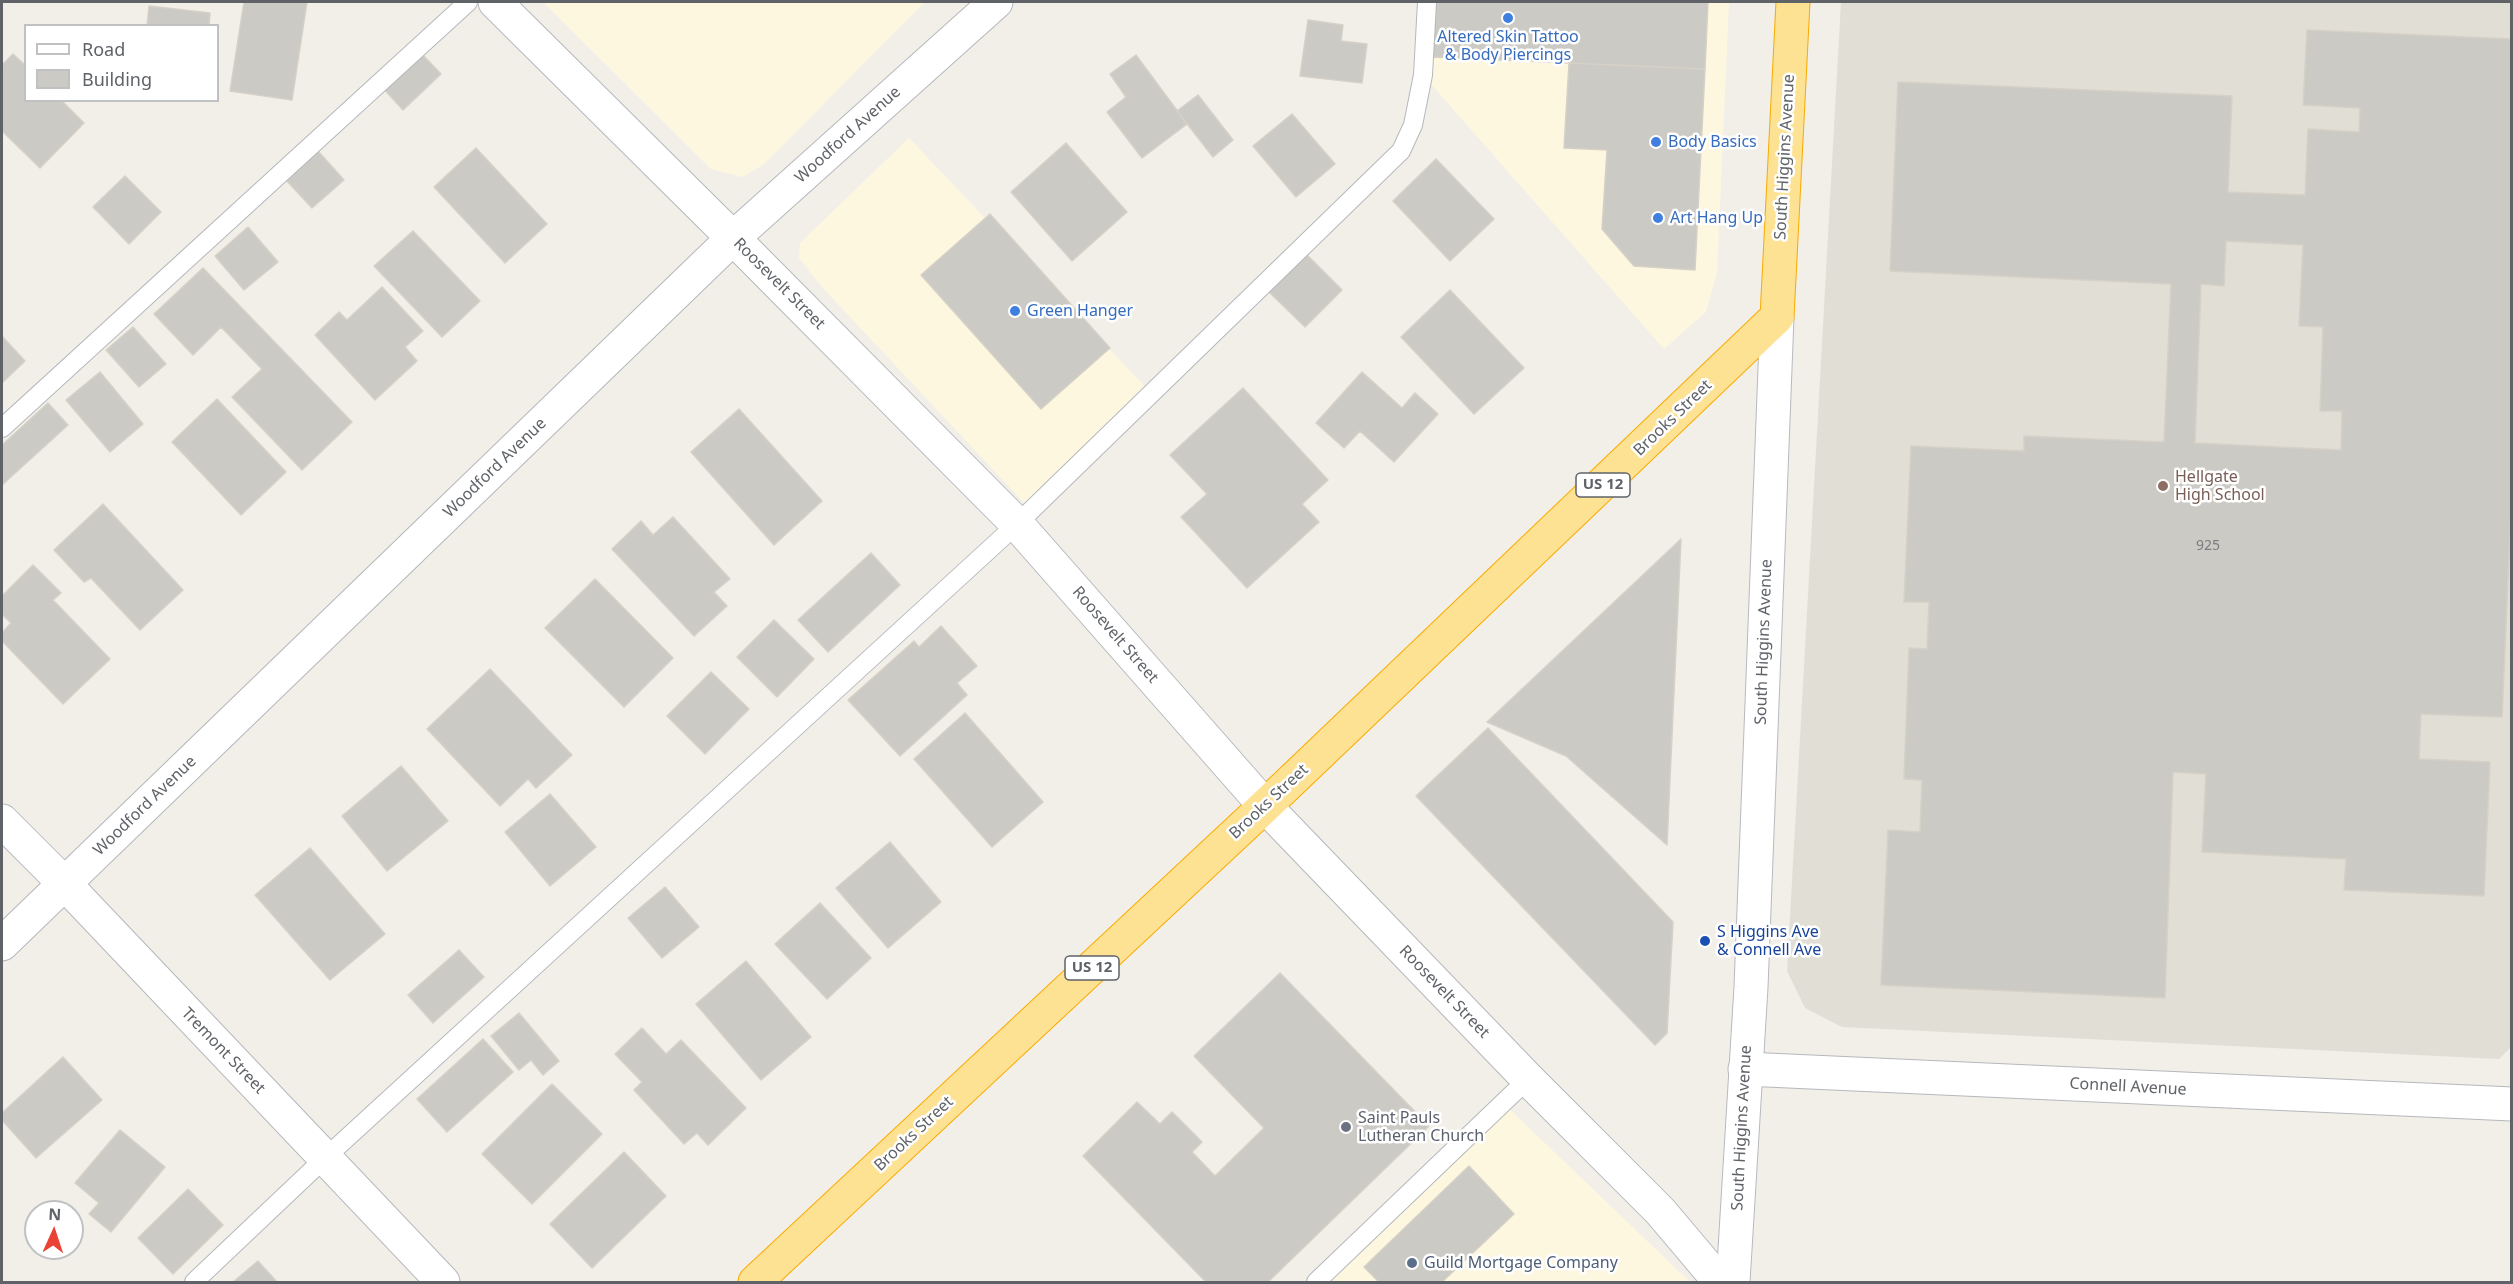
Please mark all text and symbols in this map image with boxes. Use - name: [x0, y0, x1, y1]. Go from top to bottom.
- marker: Altered Skin Tattoo & Body Piercings: [1501, 11, 1515, 25]
- legend: [24, 24, 219, 102]
- place label: Altered Skin Tattoo & Body Piercings: [1437, 27, 1579, 65]
- text: Road: [82, 37, 125, 61]
- text: Building: [82, 67, 152, 91]
- street label: South Higgins Avenue: [1771, 74, 1799, 240]
- street label: Woodford Avenue: [791, 83, 905, 187]
- place label: Body Basics: [1668, 132, 1757, 152]
- marker: Body Basics: [1649, 135, 1663, 149]
- place label: Art Hang Up: [1670, 208, 1763, 228]
- marker: Art Hang Up: [1651, 211, 1665, 225]
- street label: Roosevelt Street: [729, 234, 829, 334]
- place label: Green Hanger: [1027, 301, 1133, 321]
- marker: Green Hanger: [1008, 304, 1022, 318]
- street label: Brooks Street: [1630, 376, 1716, 460]
- street label: Woodford Avenue: [440, 414, 550, 522]
- place label: Hellgate High School: [2175, 467, 2265, 505]
- road number: US 12: [1576, 473, 1630, 497]
- marker: Hellgate High School: [2156, 479, 2170, 493]
- house number: 925: [2196, 538, 2220, 554]
- street label: South Higgins Avenue: [1752, 559, 1776, 725]
- street label: Roosevelt Street: [1068, 583, 1162, 687]
- street label: Woodford Avenue: [90, 752, 200, 860]
- street label: Brooks Street: [1225, 761, 1313, 843]
- place label: S Higgins Ave & Connell Ave: [1717, 922, 1821, 960]
- marker: S Higgins Ave & Connell Ave: [1698, 934, 1712, 948]
- street label: Roosevelt Street: [1395, 942, 1493, 1042]
- road number: US 12: [1065, 956, 1119, 980]
- street label: Tremont Street: [177, 1004, 269, 1098]
- street label: South Higgins Avenue: [1728, 1045, 1756, 1211]
- street label: Connell Avenue: [2069, 1074, 2187, 1100]
- street label: Brooks Street: [870, 1093, 958, 1175]
- place label: Saint Pauls Lutheran Church: [1358, 1108, 1484, 1146]
- marker: Saint Pauls Lutheran Church: [1339, 1120, 1353, 1134]
- north arrow: [24, 1200, 84, 1260]
- text: N: [48, 1203, 62, 1225]
- place label: Guild Mortgage Company: [1424, 1253, 1618, 1273]
- marker: Guild Mortgage Company: [1405, 1256, 1419, 1270]

